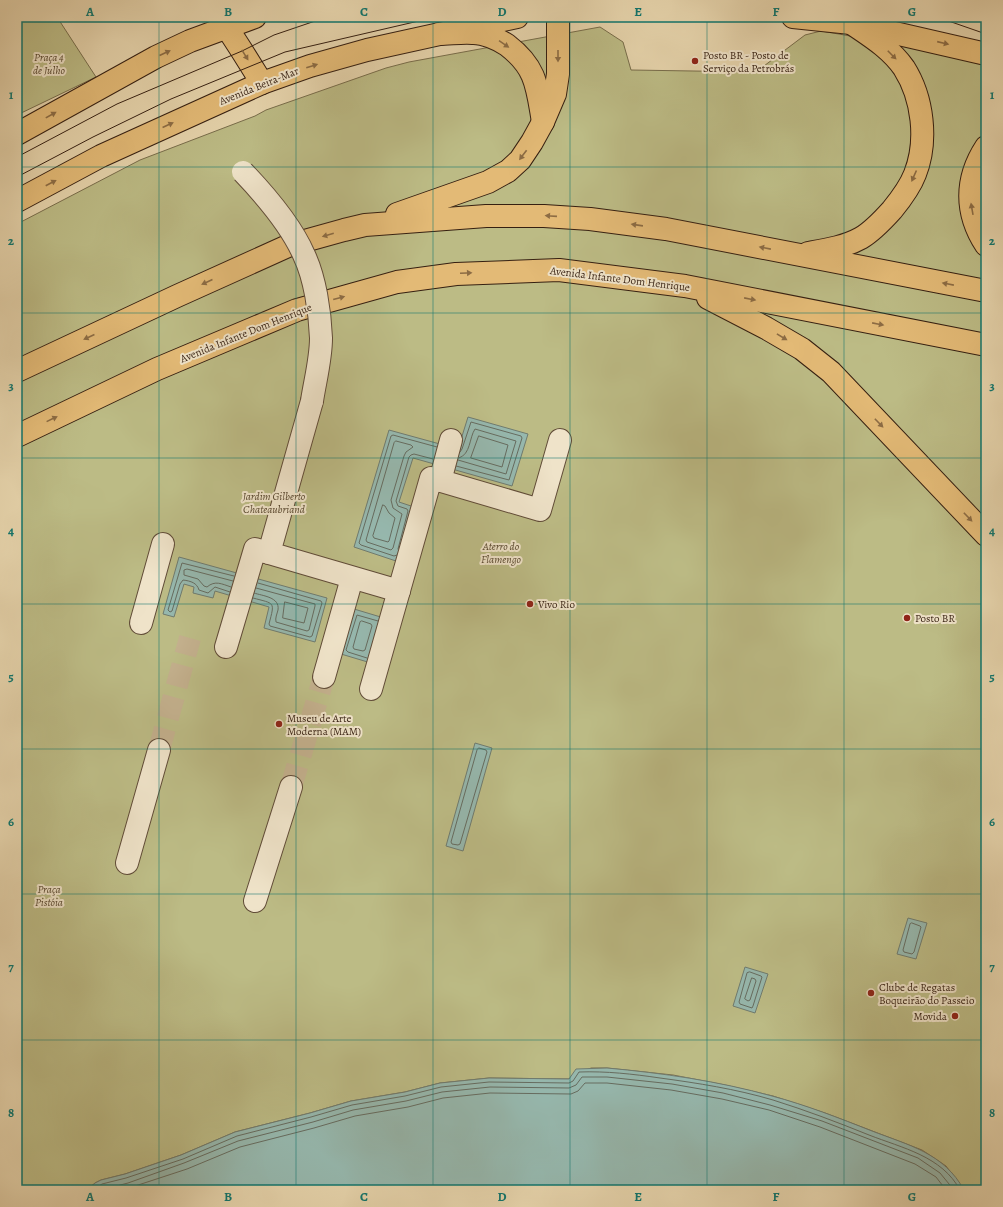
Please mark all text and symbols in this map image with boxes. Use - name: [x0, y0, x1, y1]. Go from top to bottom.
- text: A: [85, 3, 95, 20]
- text: B: [224, 3, 232, 20]
- text: C: [360, 3, 368, 20]
- text: D: [497, 3, 507, 20]
- text: E: [634, 3, 642, 20]
- text: F: [773, 3, 780, 20]
- text: G: [908, 3, 916, 20]
- one-way arrow: [499, 40, 509, 48]
- one-way arrow: [937, 41, 949, 47]
- place label: Posto BR - Posto de Serviço da Petrobrás: [703, 48, 794, 76]
- one-way arrow: [241, 49, 248, 61]
- park label: Praça 4 de Julho: [33, 50, 66, 78]
- one-way arrow: [159, 50, 171, 56]
- one-way arrow: [555, 50, 561, 63]
- one-way arrow: [888, 50, 897, 60]
- marker: Posto BR - Posto de Serviço da Petrobrás: [690, 56, 700, 66]
- street label: Avenida Beira-Mar: [216, 63, 301, 109]
- one-way arrow: [306, 63, 318, 69]
- text: 1: [9, 86, 14, 103]
- text: 1: [990, 86, 995, 103]
- one-way arrow: [45, 112, 57, 118]
- one-way arrow: [162, 122, 174, 129]
- one-way arrow: [518, 150, 527, 161]
- one-way arrow: [910, 170, 917, 182]
- one-way arrow: [45, 180, 57, 186]
- one-way arrow: [969, 203, 975, 216]
- one-way arrow: [545, 213, 557, 220]
- one-way arrow: [631, 222, 643, 228]
- text: 2: [8, 232, 15, 249]
- one-way arrow: [321, 232, 333, 238]
- text: 2: [989, 232, 996, 249]
- one-way arrow: [759, 245, 771, 251]
- street label: Avenida Infante Dom Henrique: [548, 263, 691, 295]
- one-way arrow: [460, 270, 472, 277]
- one-way arrow: [201, 279, 213, 285]
- one-way arrow: [942, 281, 954, 287]
- one-way arrow: [333, 295, 345, 301]
- one-way arrow: [744, 296, 756, 302]
- street label: Avenida Infante Dom Henrique: [177, 300, 314, 367]
- one-way arrow: [871, 321, 884, 327]
- one-way arrow: [83, 334, 95, 340]
- one-way arrow: [776, 334, 788, 341]
- text: 3: [8, 377, 14, 394]
- text: 3: [989, 377, 995, 394]
- one-way arrow: [46, 416, 58, 422]
- one-way arrow: [874, 418, 884, 428]
- park label: Jardim Gilberto Chateaubriand: [242, 489, 306, 517]
- one-way arrow: [964, 512, 973, 522]
- text: 4: [8, 522, 14, 539]
- text: 4: [989, 522, 995, 539]
- park label: Aterro do Flamengo: [481, 539, 522, 567]
- place label: Vivo Rio: [537, 597, 575, 612]
- marker: Vivo Rio: [525, 599, 535, 609]
- place label: Posto BR: [915, 611, 955, 626]
- marker: Posto BR: [902, 613, 912, 623]
- text: 5: [8, 668, 14, 685]
- text: 5: [989, 668, 995, 685]
- place label: Museu de Arte Moderna (MAM): [287, 711, 361, 739]
- marker: Museu de Arte Moderna (MAM): [274, 719, 284, 729]
- text: 6: [8, 813, 14, 830]
- text: 6: [989, 813, 995, 830]
- park label: Praça Pistóia: [35, 882, 63, 910]
- text: 7: [8, 958, 14, 975]
- text: 7: [989, 958, 995, 975]
- place label: Clube de Regatas Boqueirão do Passeio: [879, 980, 975, 1008]
- marker: Clube de Regatas Boqueirão do Passeio: [866, 988, 876, 998]
- place label: Movida: [914, 1009, 948, 1024]
- marker: Movida: [950, 1011, 960, 1021]
- text: 8: [8, 1104, 14, 1121]
- text: 8: [989, 1104, 995, 1121]
- text: A: [85, 1188, 95, 1205]
- text: B: [224, 1188, 232, 1205]
- text: C: [360, 1188, 368, 1205]
- text: D: [497, 1188, 507, 1205]
- text: E: [634, 1188, 642, 1205]
- text: F: [773, 1188, 780, 1205]
- text: G: [908, 1188, 916, 1205]

